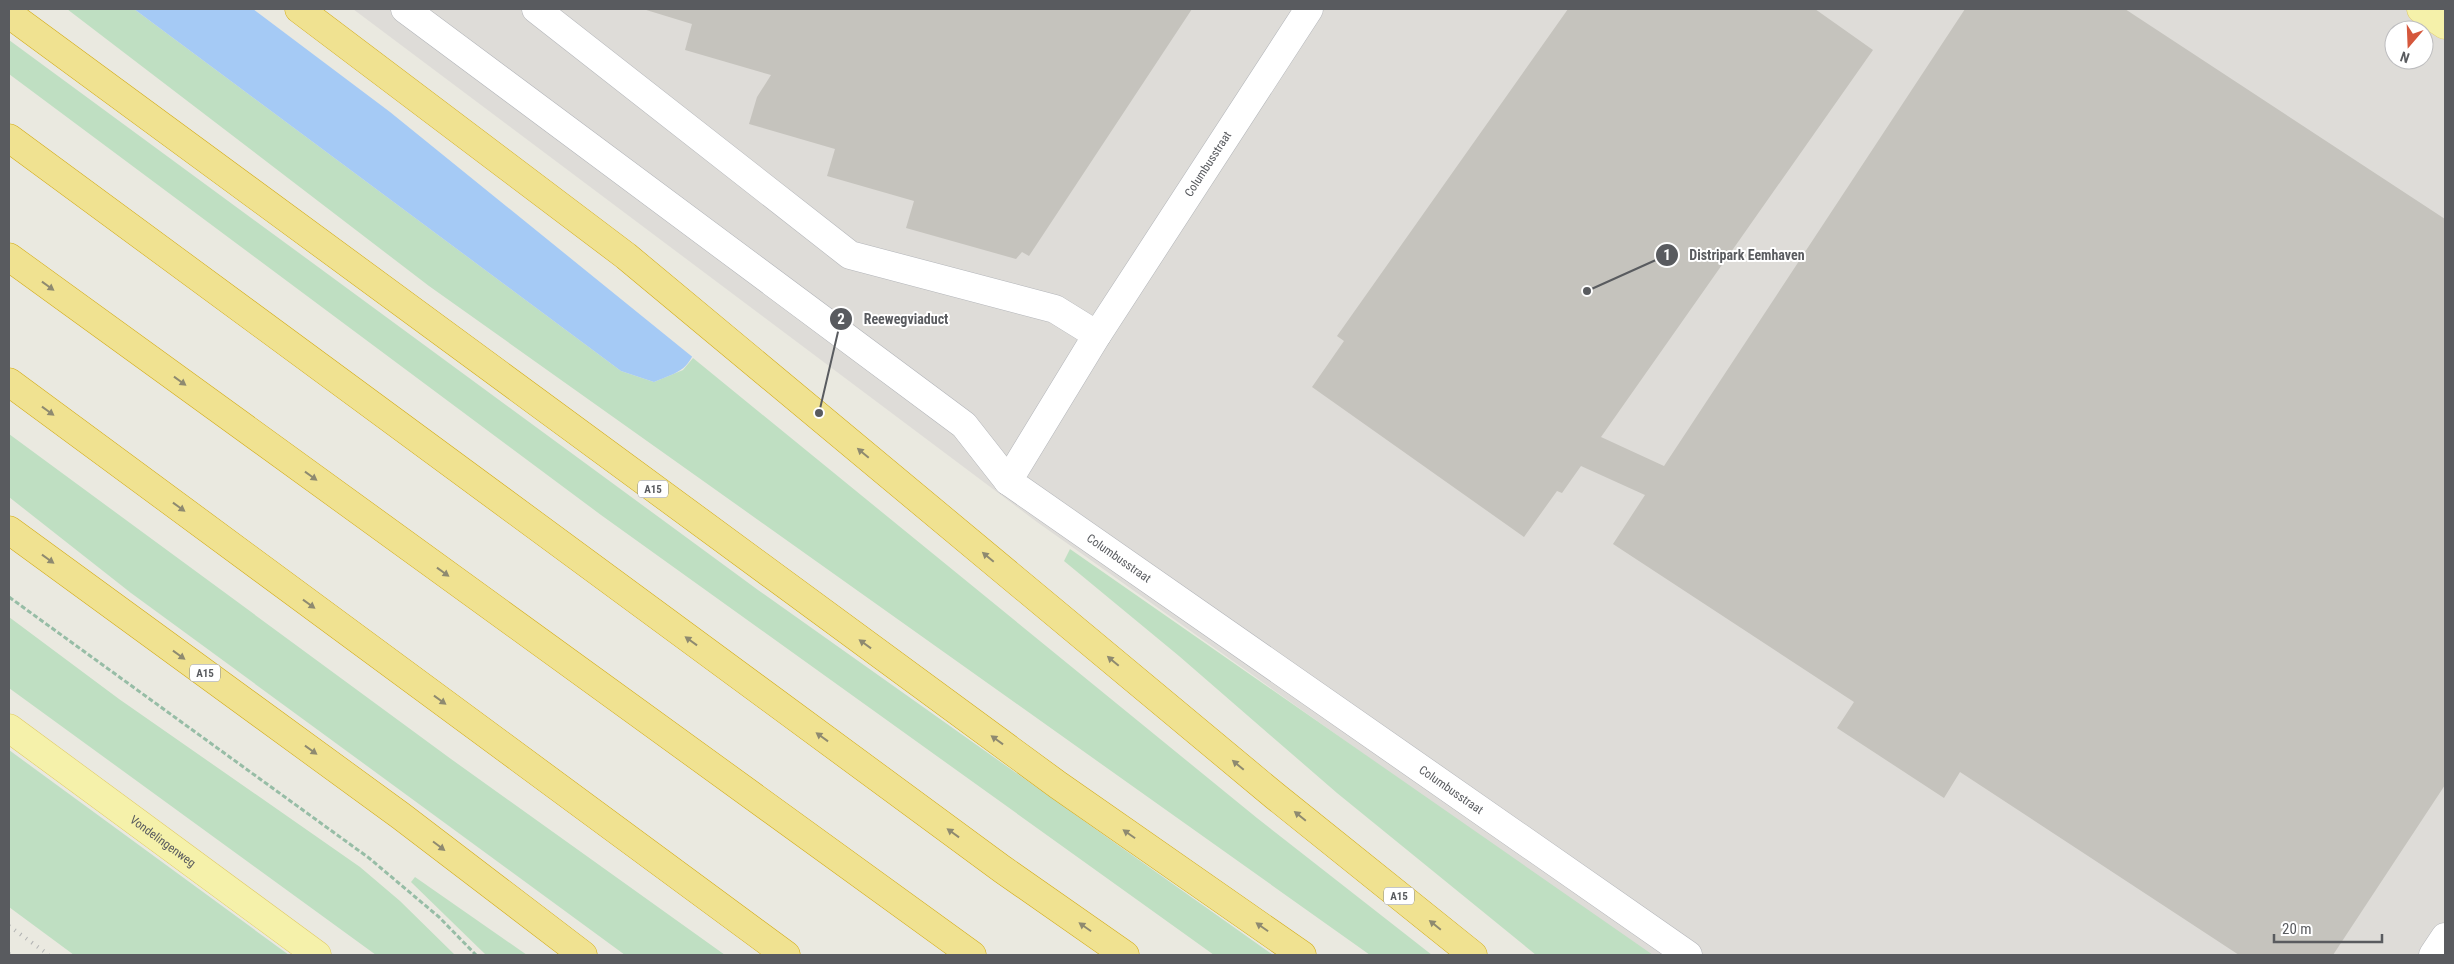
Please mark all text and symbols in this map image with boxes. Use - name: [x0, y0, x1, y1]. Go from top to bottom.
- north arrow: [2384, 20, 2434, 70]
- text: N: [2398, 48, 2411, 66]
- street label: Columbusstraat: [1182, 128, 1235, 199]
- callout: Distripark Eemhaven: [1655, 241, 1815, 270]
- text: 1: [1663, 246, 1671, 264]
- text: Distripark Eemhaven: [1689, 247, 1805, 263]
- one-way arrow: [41, 280, 54, 291]
- callout: Reewegviaduct: [828, 305, 958, 334]
- text: 2: [837, 310, 845, 328]
- text: Reewegviaduct: [864, 311, 948, 327]
- one-way arrow: [173, 376, 187, 386]
- one-way arrow: [41, 406, 55, 416]
- one-way arrow: [857, 448, 870, 459]
- one-way arrow: [304, 471, 318, 481]
- road number: A15: [638, 480, 668, 498]
- one-way arrow: [172, 502, 186, 512]
- street label: Columbusstraat: [1084, 531, 1154, 586]
- one-way arrow: [982, 552, 995, 563]
- one-way arrow: [41, 554, 55, 564]
- one-way arrow: [436, 567, 450, 577]
- one-way arrow: [302, 599, 316, 609]
- one-way arrow: [685, 635, 698, 646]
- one-way arrow: [858, 639, 872, 649]
- one-way arrow: [172, 649, 185, 660]
- one-way arrow: [1107, 656, 1120, 667]
- road number: A15: [190, 664, 220, 681]
- one-way arrow: [433, 695, 447, 705]
- one-way arrow: [815, 732, 829, 742]
- one-way arrow: [990, 735, 1004, 745]
- one-way arrow: [304, 745, 317, 756]
- one-way arrow: [1232, 760, 1245, 771]
- street label: Columbusstraat: [1416, 763, 1486, 817]
- one-way arrow: [1294, 811, 1307, 822]
- street label: Vondelingenweg: [127, 813, 198, 870]
- one-way arrow: [946, 828, 960, 838]
- one-way arrow: [1122, 829, 1136, 839]
- one-way arrow: [432, 840, 445, 851]
- road number: A15: [1384, 888, 1414, 904]
- scale bar: [2274, 912, 2382, 944]
- one-way arrow: [1428, 919, 1441, 930]
- text: 20 m: [2282, 920, 2312, 938]
- one-way arrow: [1079, 922, 1092, 932]
- one-way arrow: [1255, 922, 1269, 932]

